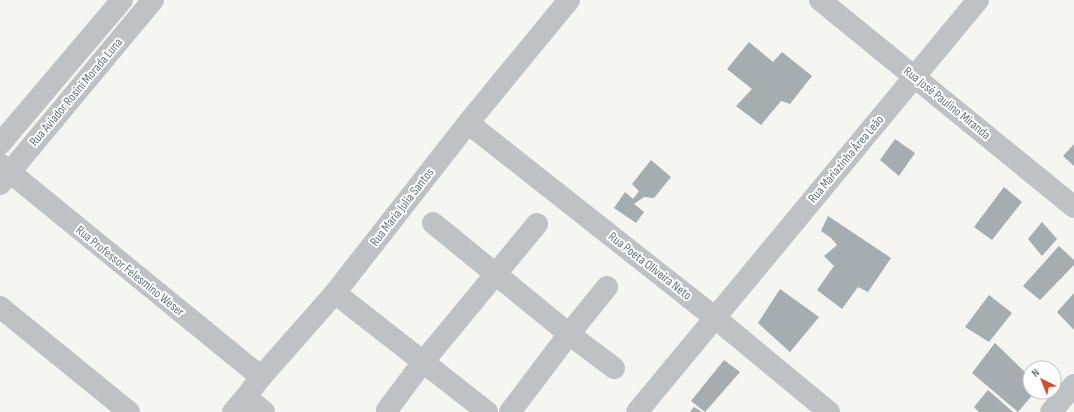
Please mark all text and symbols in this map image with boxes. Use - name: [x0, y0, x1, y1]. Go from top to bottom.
- street label: Rua Aviador Rosini Morada Luna: [26, 35, 126, 149]
- street label: Rua José Paulino Miranda: [900, 63, 994, 143]
- street label: Rua Mariazinha Área Leão: [805, 112, 887, 206]
- street label: Rua Maria Julia Santos: [366, 164, 438, 249]
- street label: Rua Professor Felesmino Weser: [72, 222, 188, 320]
- street label: Rua Poeta Oliveira Neto: [605, 229, 695, 303]
- north arrow: [1022, 360, 1062, 400]
- text: N: [1029, 366, 1042, 380]

